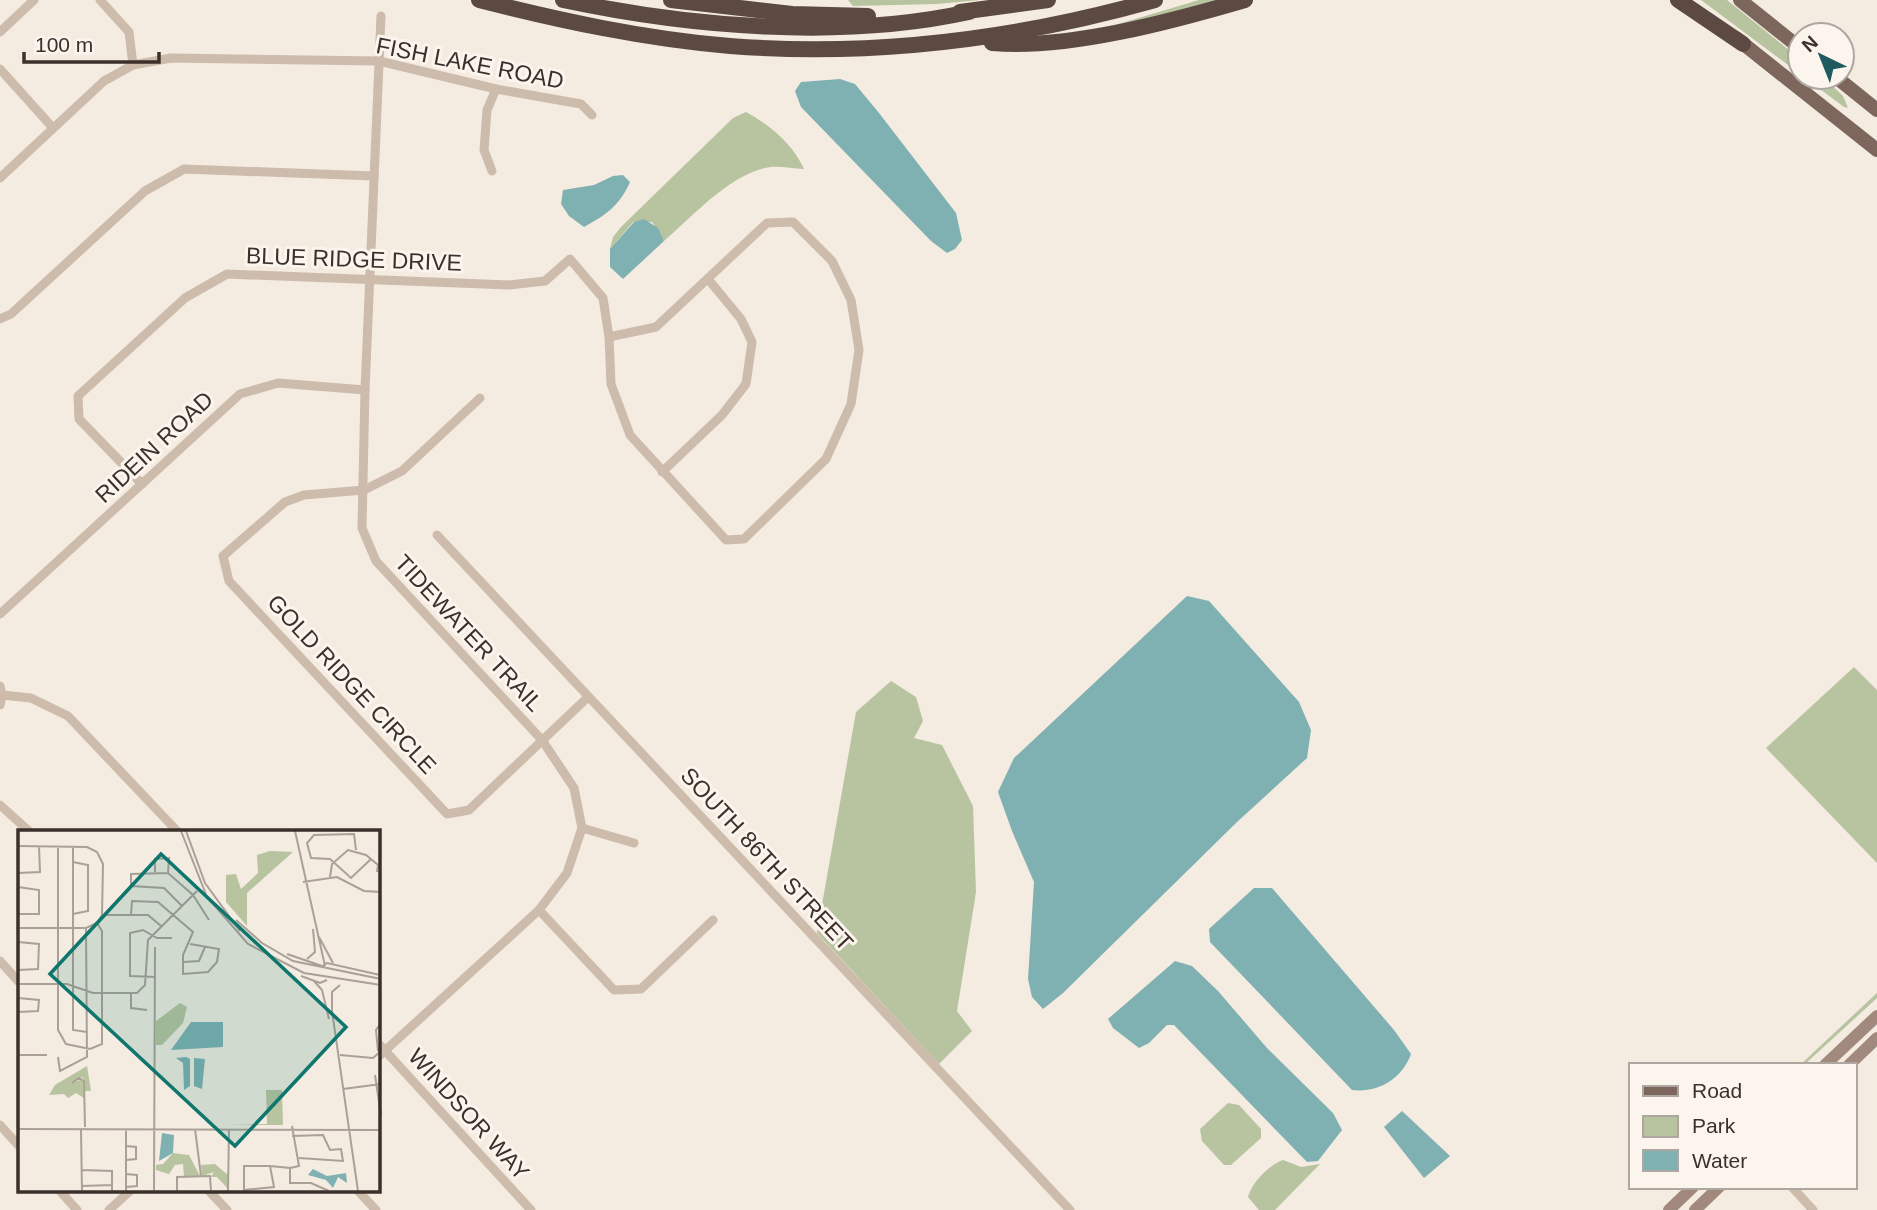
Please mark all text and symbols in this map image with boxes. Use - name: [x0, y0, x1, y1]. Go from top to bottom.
- scale bar: [24, 21, 159, 65]
- north arrow: [1786, 21, 1856, 91]
- street label: FISH LAKE ROAD: [374, 32, 566, 94]
- text: N: [1798, 32, 1822, 56]
- text: 100 m: [35, 33, 93, 56]
- street label: BLUE RIDGE DRIVE: [246, 242, 462, 276]
- street label: RIDEIN ROAD: [90, 386, 218, 508]
- street label: TIDEWATER TRAIL: [390, 550, 548, 717]
- street label: GOLD RIDGE CIRCLE: [262, 589, 442, 779]
- street label: SOUTH 86TH STREET: [676, 762, 858, 956]
- inset map: [18, 830, 380, 1192]
- street label: WINDSOR WAY: [403, 1043, 535, 1185]
- legend: [1629, 1063, 1856, 1189]
- text: Road: [1692, 1079, 1742, 1102]
- text: Park: [1692, 1114, 1736, 1137]
- text: Water: [1692, 1149, 1747, 1172]

